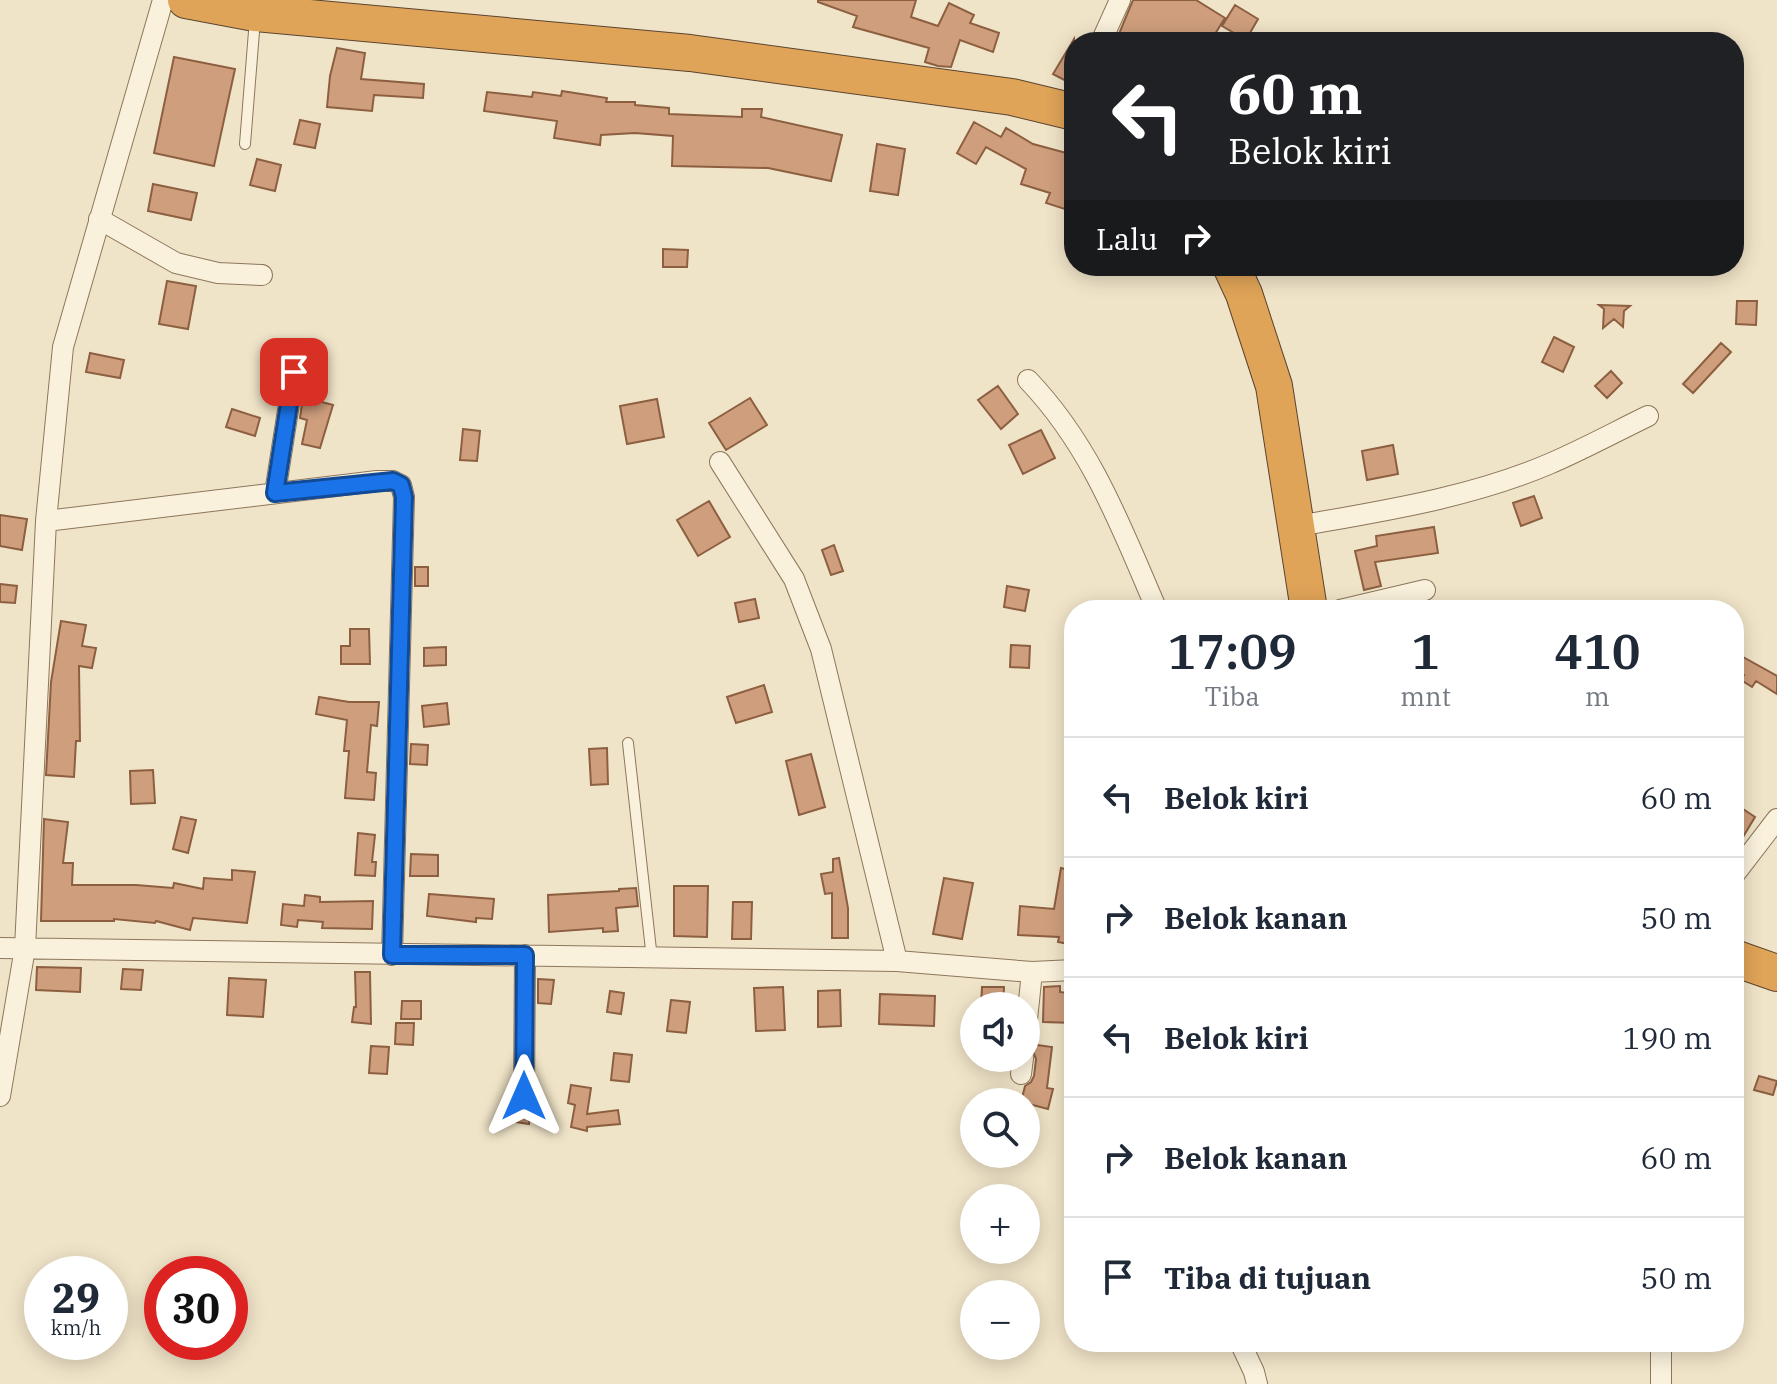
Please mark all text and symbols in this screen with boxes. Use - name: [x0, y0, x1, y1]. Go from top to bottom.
- text: 60 m: [1228, 57, 1363, 129]
- icon: left: [1096, 64, 1200, 168]
- text: Belok kiri: [1228, 127, 1392, 174]
- icon: right: [1174, 216, 1218, 260]
- text: Lalu: [1096, 219, 1158, 258]
- pin: [260, 338, 328, 406]
- icon: arrive: [272, 350, 316, 394]
- text: 17:09: [1167, 620, 1297, 682]
- text: 1: [1411, 620, 1440, 682]
- text: 410: [1554, 620, 1641, 682]
- text: Tiba: [1205, 679, 1260, 713]
- text: mnt: [1400, 679, 1451, 713]
- text: m: [1585, 679, 1610, 713]
- icon: left: [1096, 775, 1140, 819]
- text: Belok kiri: [1164, 778, 1309, 817]
- text: 60 m: [1640, 778, 1712, 817]
- icon: right: [1096, 895, 1140, 939]
- text: Belok kanan: [1164, 898, 1348, 937]
- text: 50 m: [1640, 898, 1712, 937]
- map controls: [960, 992, 1040, 1360]
- button: sound: [960, 992, 1040, 1072]
- icon: left: [1096, 1015, 1140, 1059]
- text: Belok kiri: [1164, 1018, 1309, 1057]
- text: 190 m: [1622, 1018, 1712, 1057]
- position arrow: [482, 1054, 566, 1138]
- button: search: [960, 1088, 1040, 1168]
- icon: right: [1096, 1135, 1140, 1179]
- text: Belok kanan: [1164, 1138, 1348, 1177]
- text: 60 m: [1640, 1138, 1712, 1177]
- button: +: [960, 1184, 1040, 1264]
- icon: arrive: [1096, 1255, 1140, 1299]
- speed limit sign: 30: [144, 1256, 248, 1360]
- text: Tiba di tujuan: [1164, 1258, 1371, 1297]
- text: 50 m: [1640, 1258, 1712, 1297]
- text: 29: [52, 1272, 100, 1324]
- button: −: [960, 1280, 1040, 1360]
- text: km/h: [51, 1314, 101, 1341]

